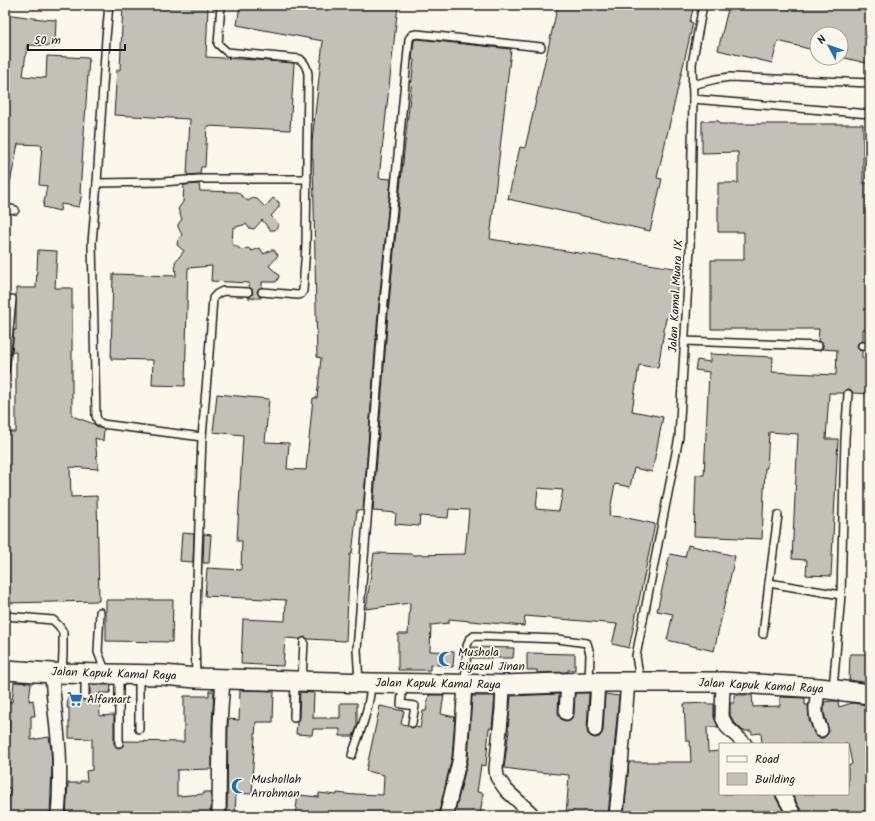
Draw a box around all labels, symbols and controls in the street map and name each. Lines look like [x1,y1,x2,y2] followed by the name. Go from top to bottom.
[28,26,125,52] scale bar
[809,26,849,66] north arrow
[34,31,61,50] text: 50 m
[813,32,831,49] text: N
[664,238,688,353] street label: Jalan Kamal Muara IX
[458,643,525,676] place label: Mushola Riyazul Jinan
[437,650,455,668] mosque icon: Mushola Riyazul Jinan
[51,662,177,686] street label: Jalan Kapuk Kamal Raya
[375,673,501,695] street label: Jalan Kapuk Kamal Raya
[698,673,824,699] street label: Jalan Kapuk Kamal Raya
[66,690,84,708] supermarket icon: Alfamart
[87,690,132,709] place label: Alfamart
[719,743,849,795] legend
[755,750,780,769] text: Road
[251,770,301,803] place label: Mushollah Arrohman
[755,770,795,789] text: Building
[230,777,248,795] mosque icon: Mushollah Arrohman

